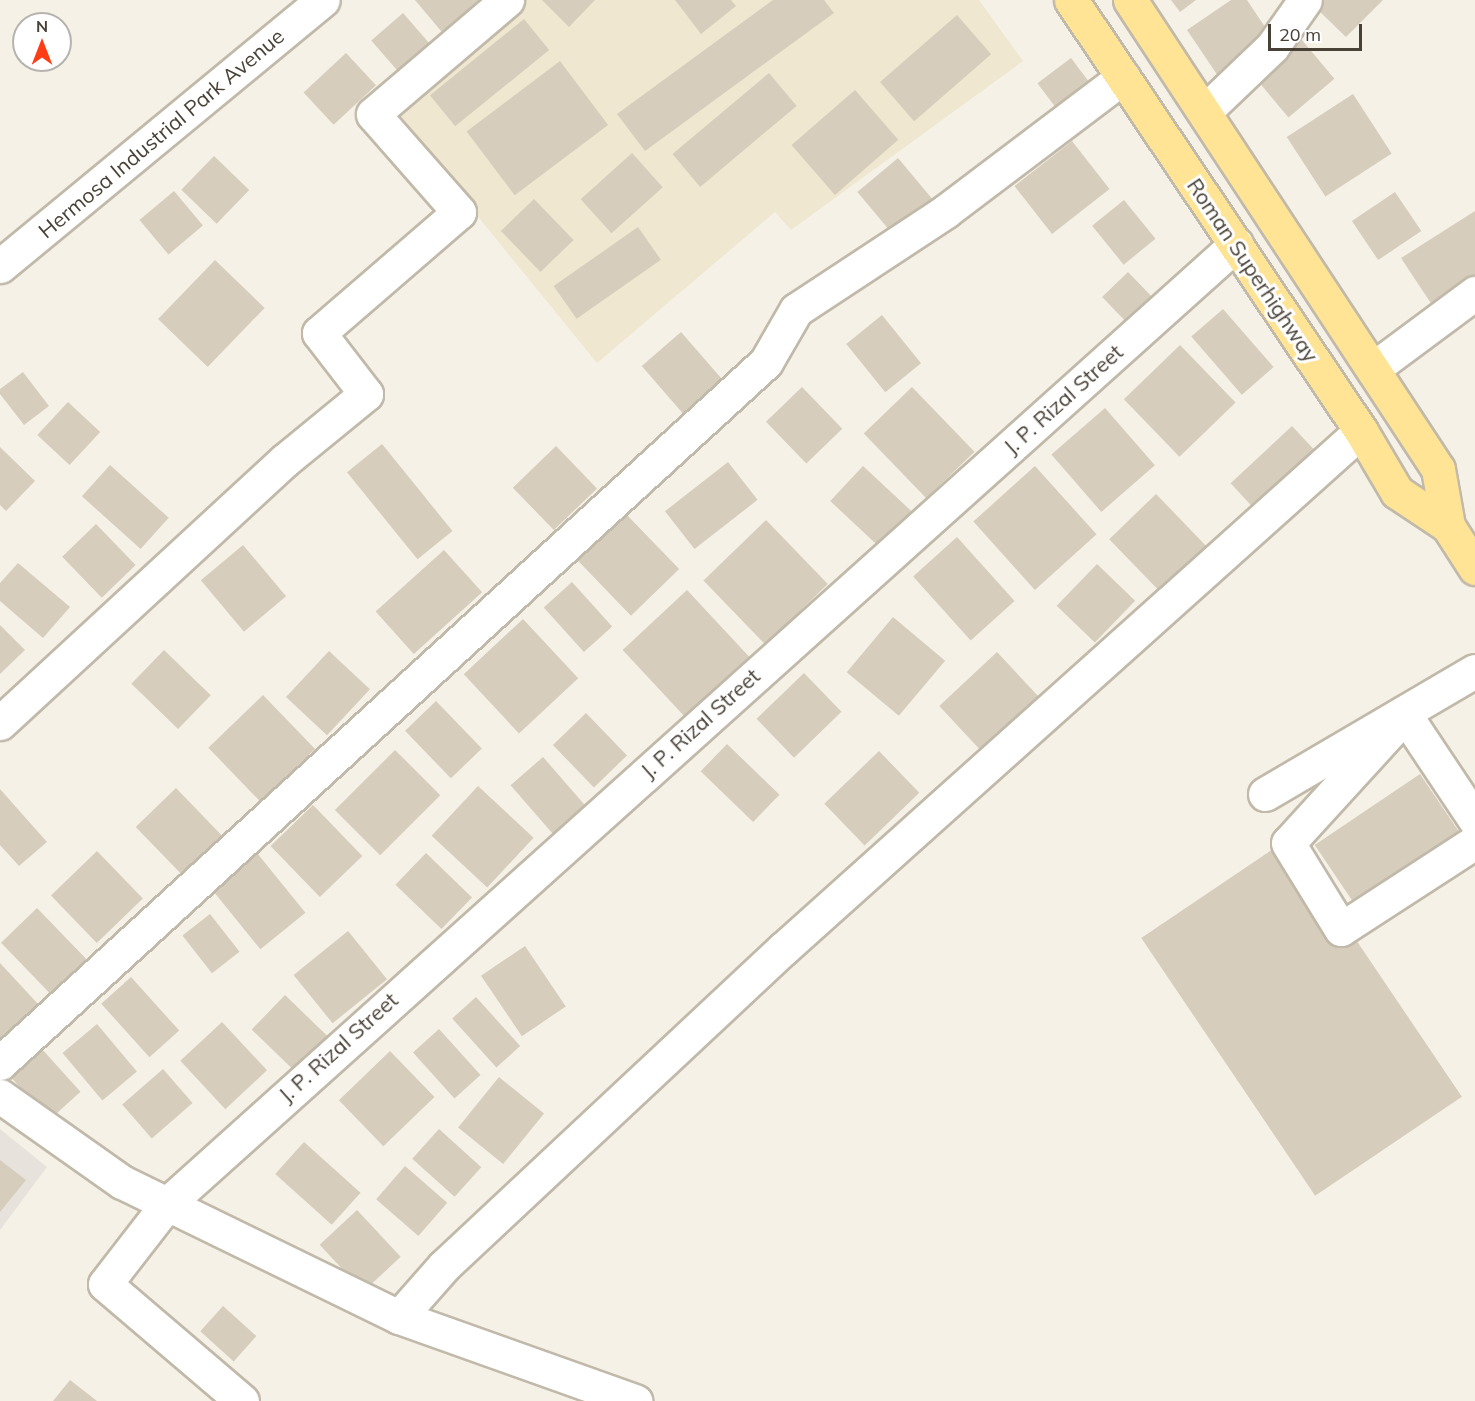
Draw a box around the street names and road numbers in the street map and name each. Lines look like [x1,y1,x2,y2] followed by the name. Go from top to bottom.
[33,23,289,243] street label: Hermosa Industrial Park Avenue
[1182,173,1324,367] street label: Roman Superhighway
[998,339,1128,459] street label: J. P. Rizal Street
[635,663,765,783] street label: J. P. Rizal Street
[273,987,403,1107] street label: J. P. Rizal Street

